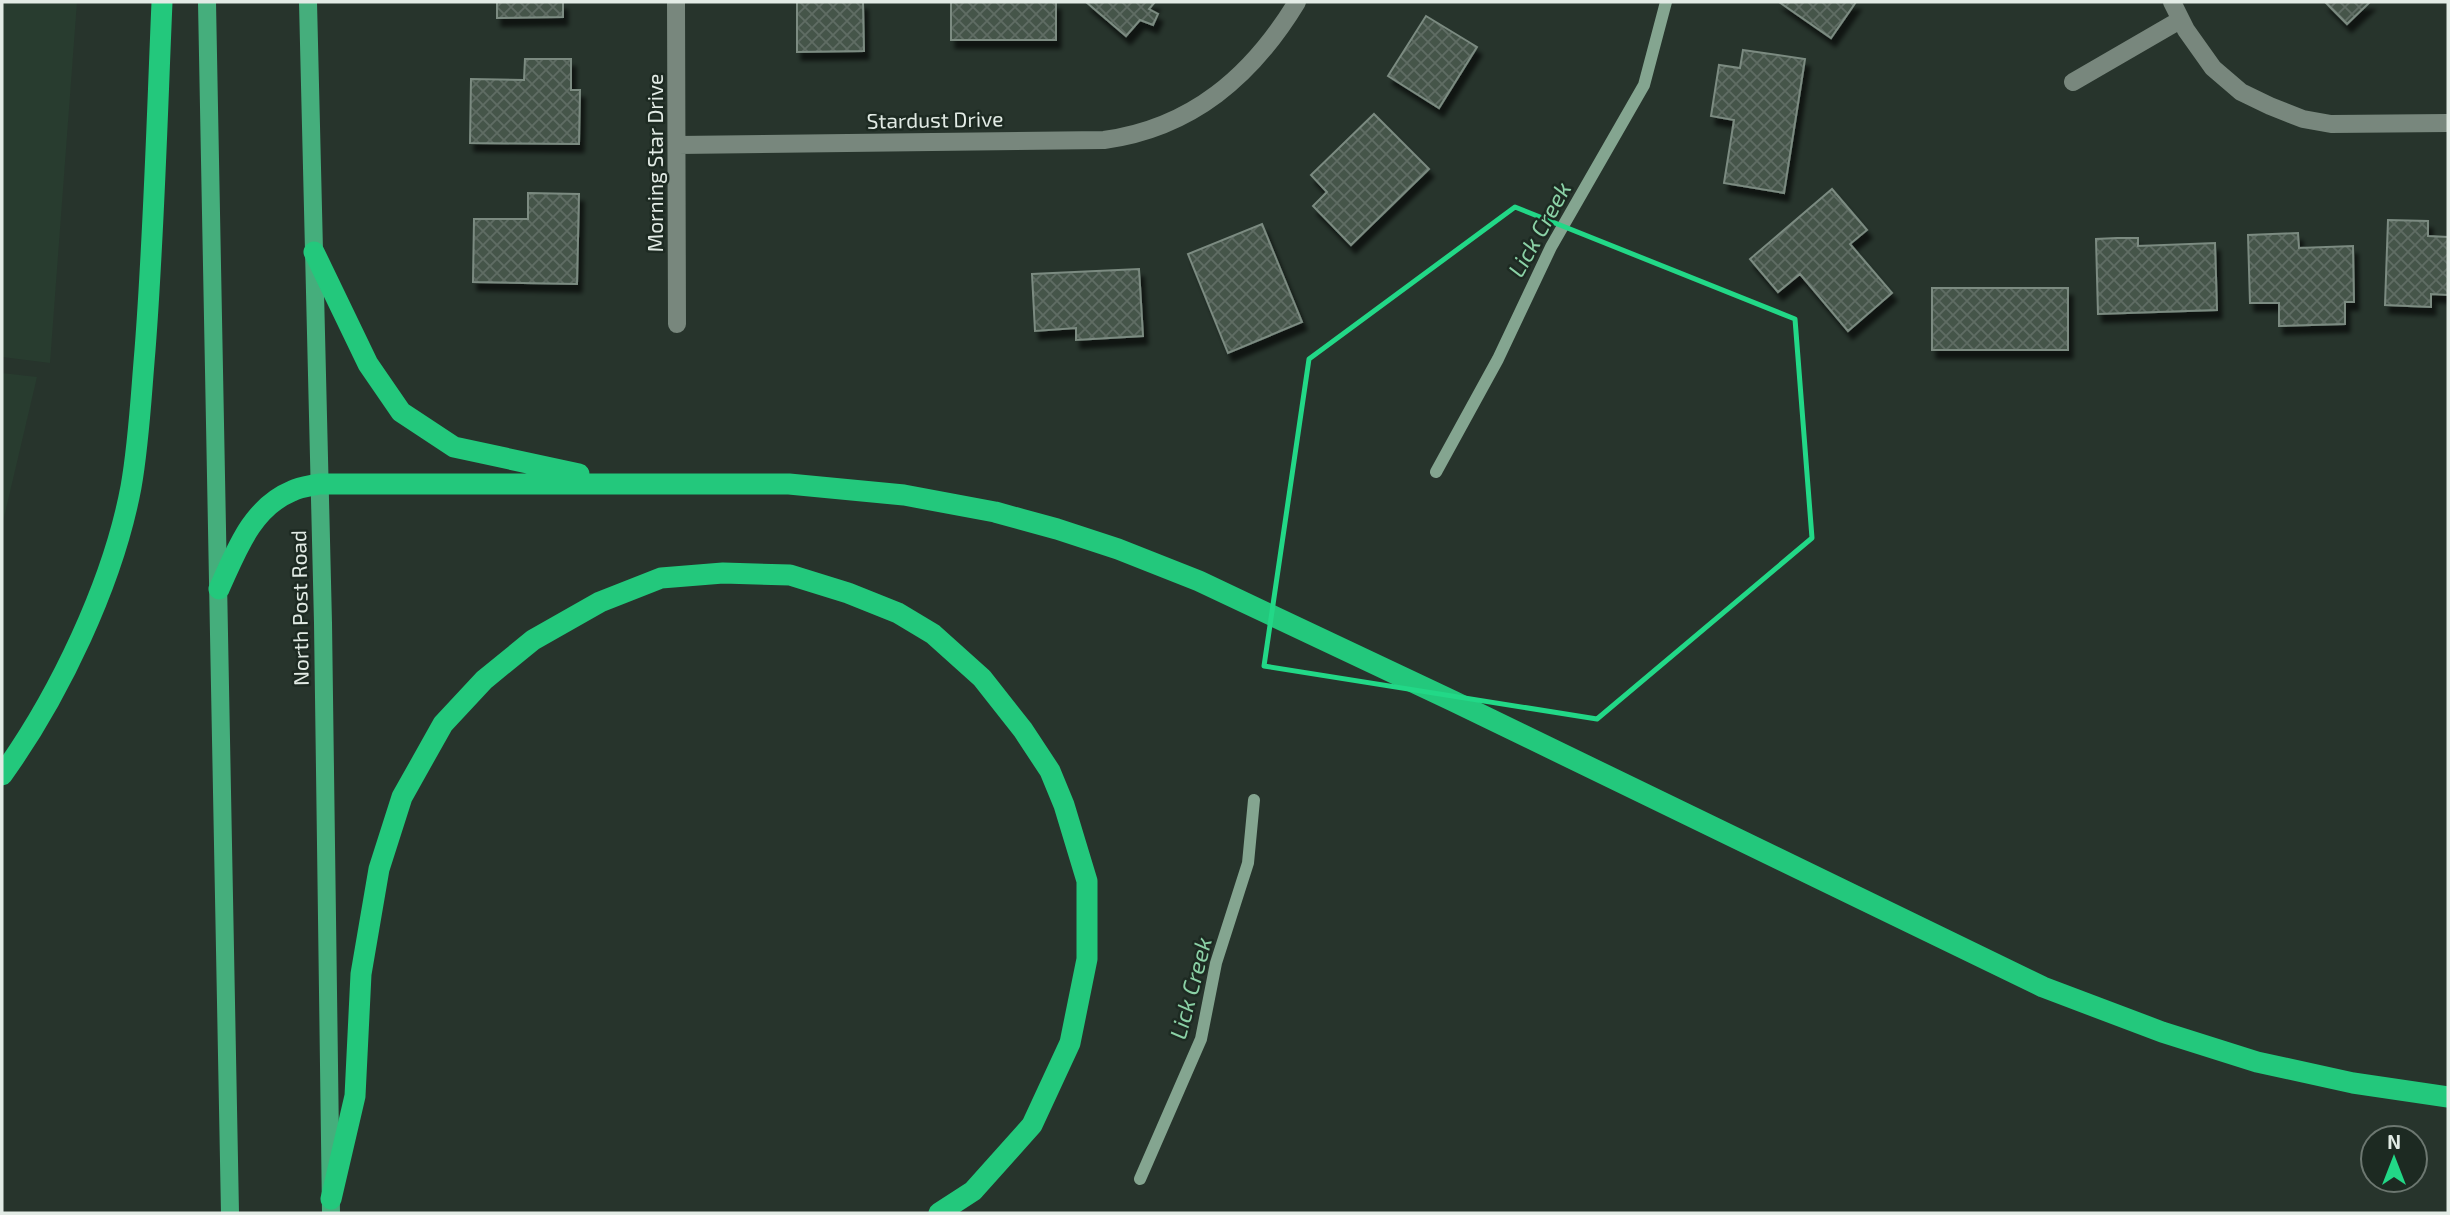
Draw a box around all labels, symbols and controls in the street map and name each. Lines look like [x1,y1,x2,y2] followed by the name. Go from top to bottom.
[642,74,667,252] street label: Morning Star Drive
[866,105,1004,133] street label: Stardust Drive
[1501,177,1577,281] water label: Lick Creek
[285,530,313,686] street label: North Post Road
[1163,934,1217,1042] water label: Lick Creek
[2359,1124,2429,1194] north arrow
[2387,1130,2401,1153] text: N

